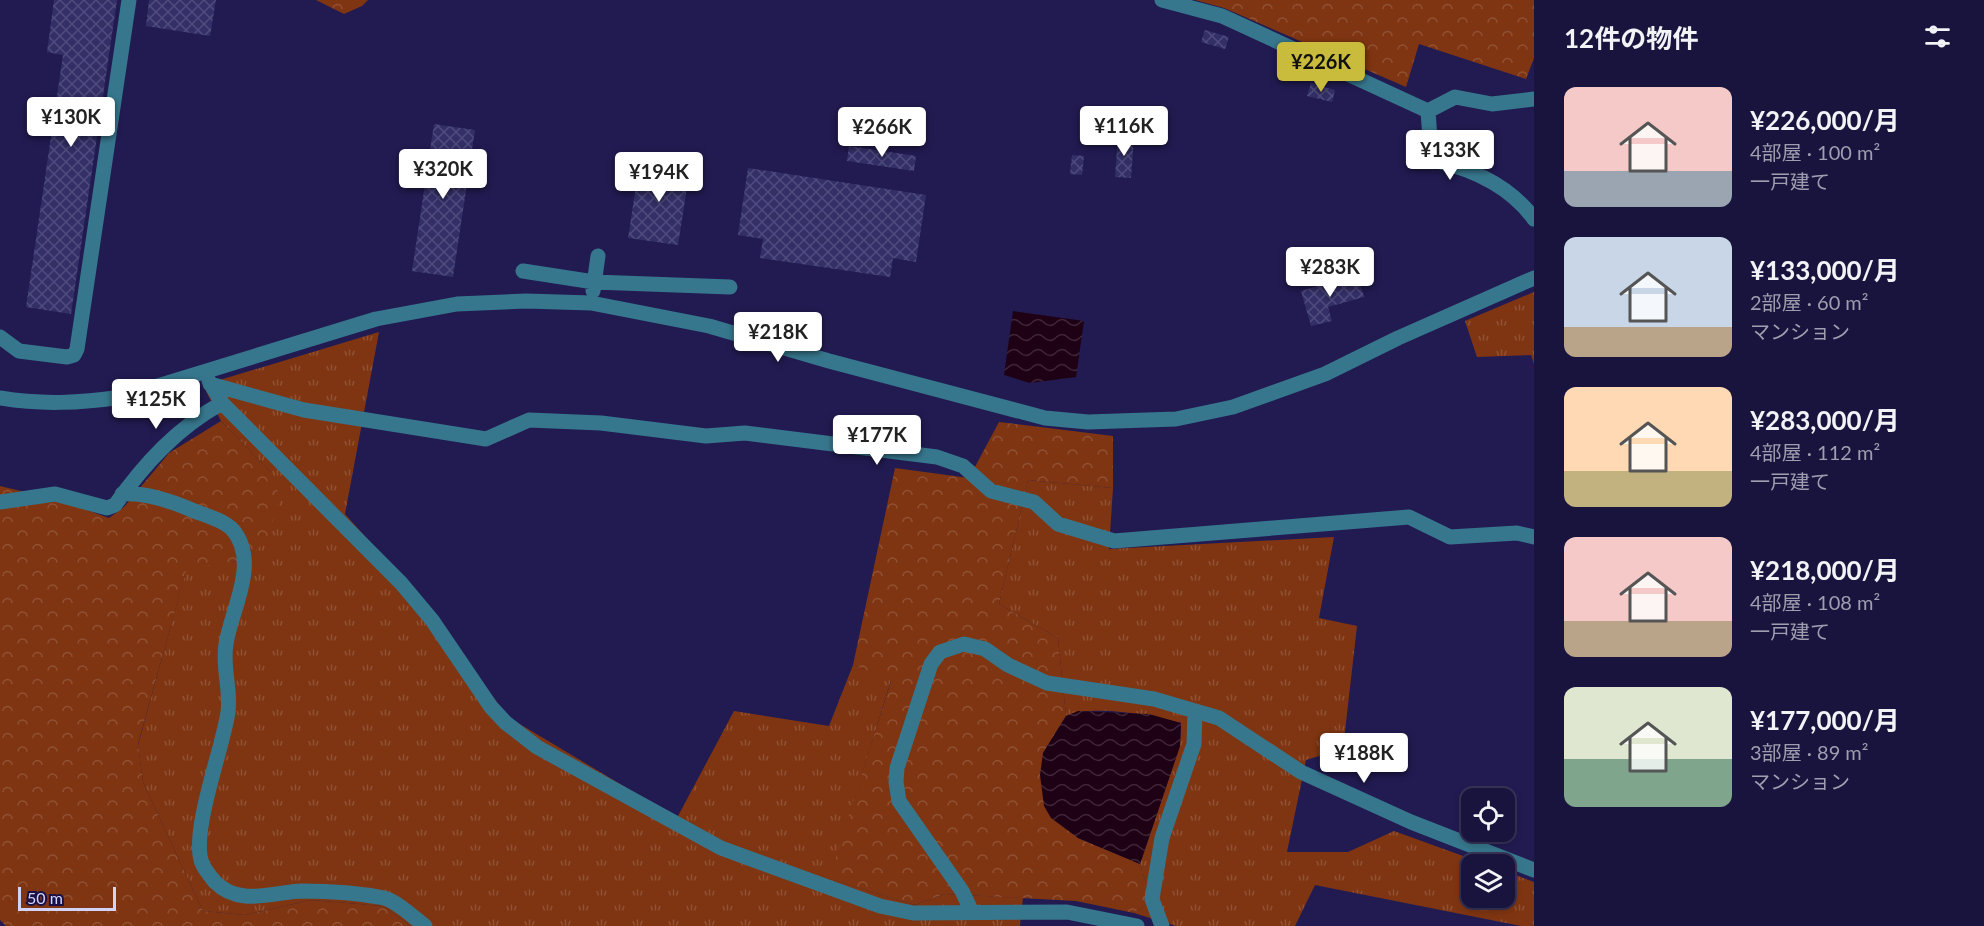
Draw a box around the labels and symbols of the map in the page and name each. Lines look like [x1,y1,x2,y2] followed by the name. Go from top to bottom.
[1279,42,1363,93] pin: ¥226K
[29,97,113,148] pin: ¥130K
[1082,106,1166,157] pin: ¥116K
[840,107,924,158] pin: ¥266K
[1408,130,1492,181] pin: ¥133K
[401,149,485,200] pin: ¥320K
[617,152,701,203] pin: ¥194K
[1288,247,1372,298] pin: ¥283K
[736,312,820,363] pin: ¥218K
[114,379,198,430] pin: ¥125K
[835,415,919,466] pin: ¥177K
[1322,733,1406,784] pin: ¥188K
[18,884,116,912] scale bar

